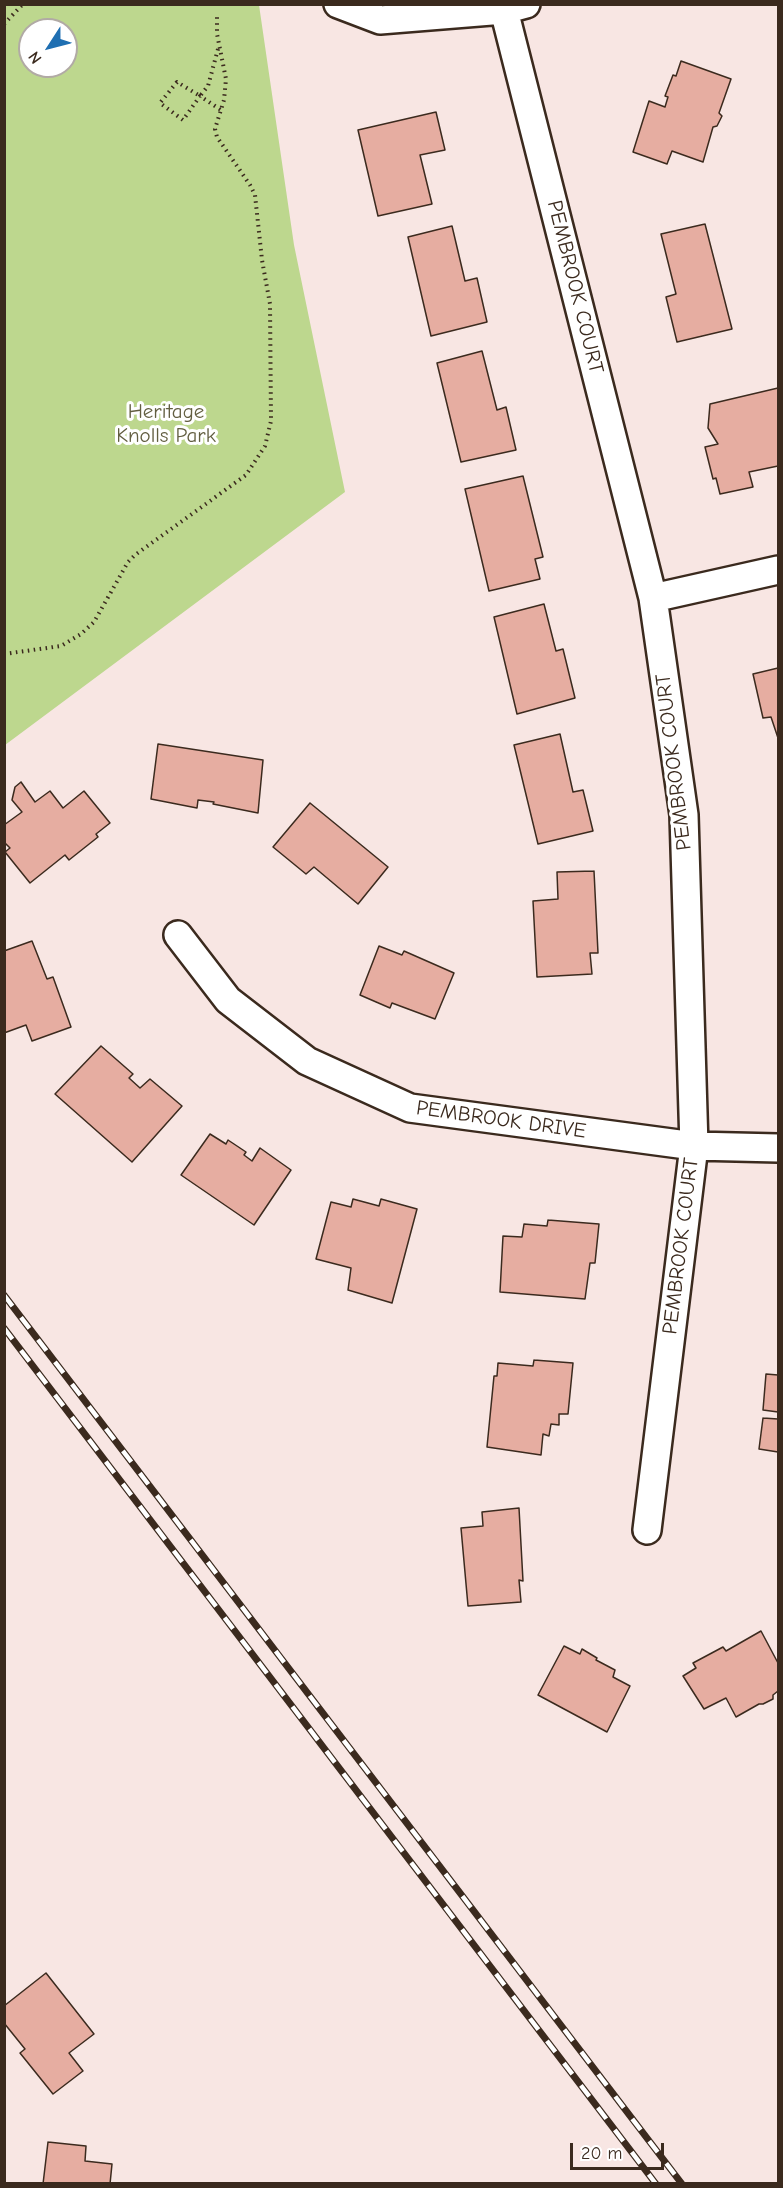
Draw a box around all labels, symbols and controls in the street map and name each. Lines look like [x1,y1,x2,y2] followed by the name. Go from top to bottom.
[18,18,78,78] north arrow
[25,48,45,67] text: N
[541,198,609,376] street label: PEMBROOK COURT
[116,399,216,449] park label: Heritage Knolls Park
[651,672,697,852] street label: PEMBROOK COURT
[414,1096,588,1144] street label: PEMBROOK DRIVE
[658,1156,704,1336] street label: PEMBROOK COURT
[573,2131,668,2169] scale bar
[581,2143,622,2164] text: 20 m

